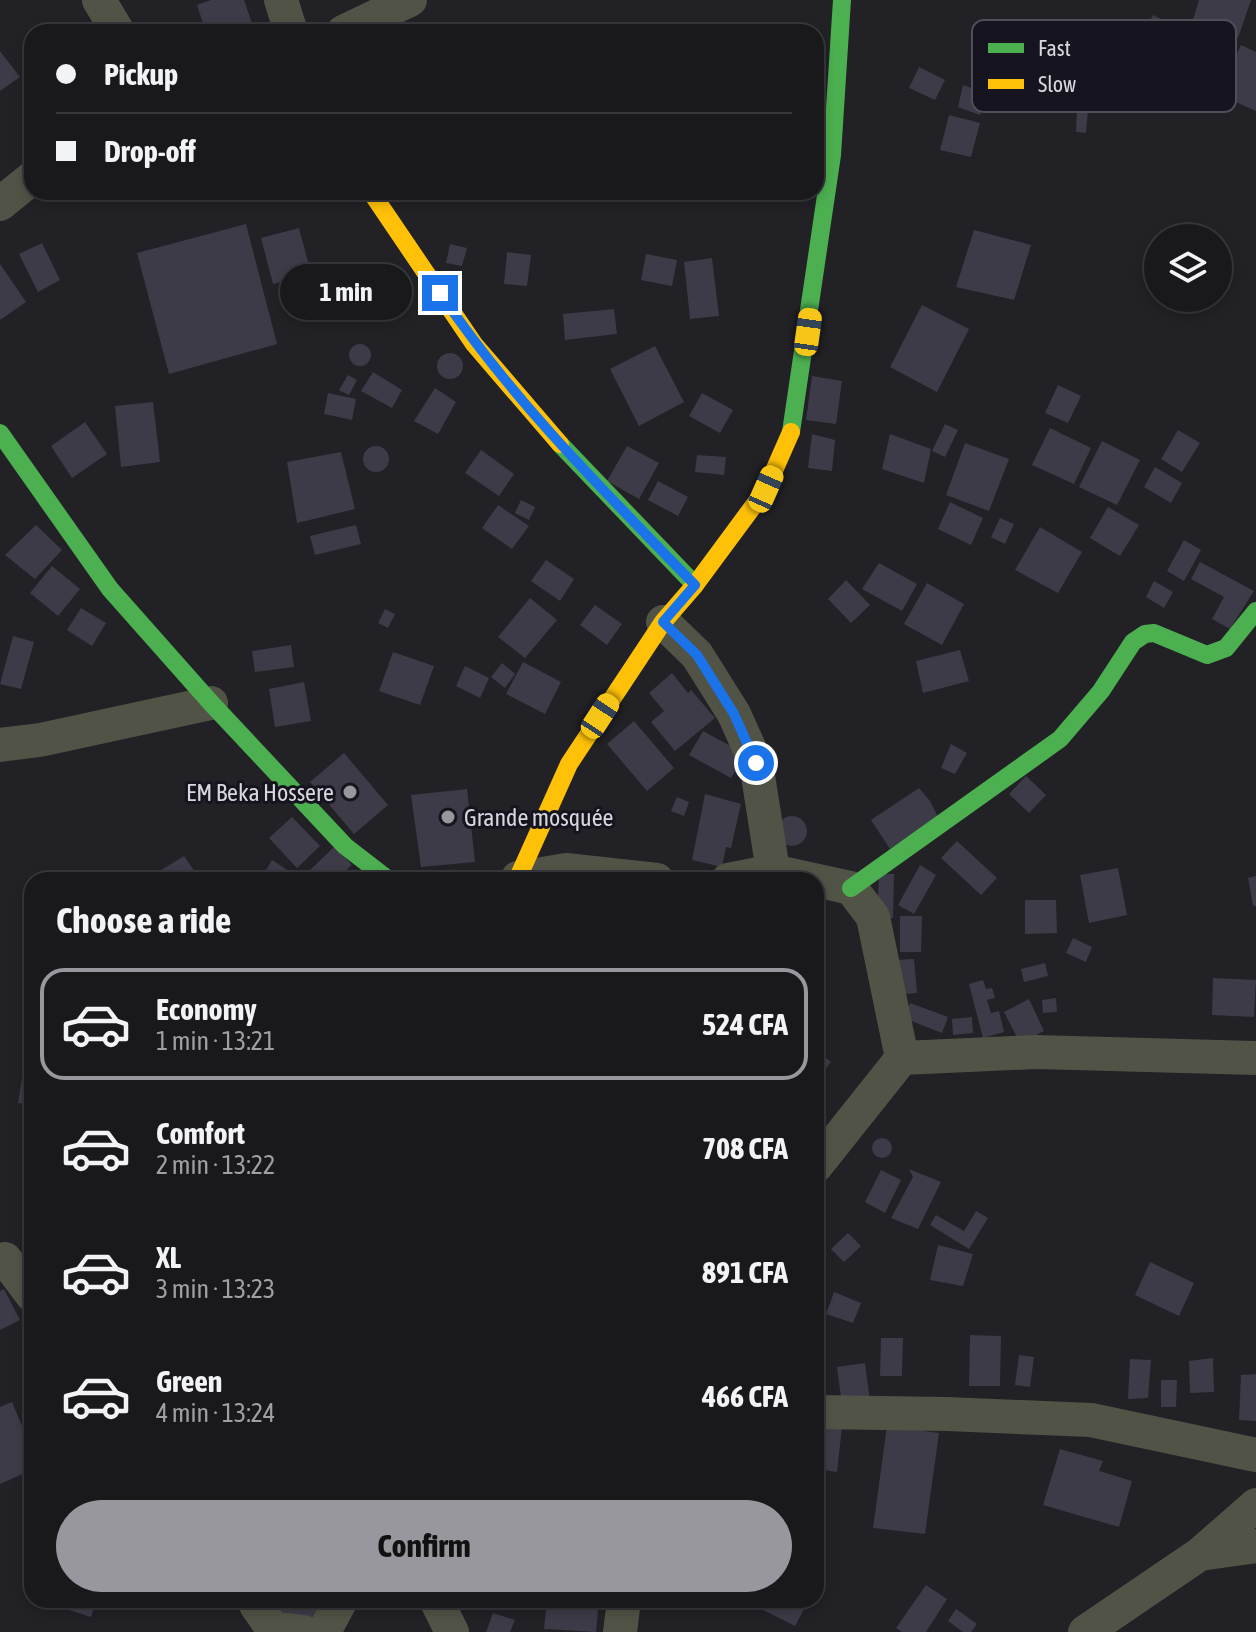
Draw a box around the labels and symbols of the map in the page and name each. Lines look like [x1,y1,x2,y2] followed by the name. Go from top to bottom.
[972,20,1236,112] legend
[1038,35,1071,61] text: Fast
[1038,71,1076,97] text: Slow
[280,265,412,321] callout: 1 min
[422,275,458,311] route end
[793,307,823,357] car
[745,462,787,516] car
[577,689,623,743] car
[738,745,774,781] route start
[186,779,334,806] place label: EM Beka Hossere
[341,783,359,801] marker: EM Beka Hossere
[464,804,613,831] place label: Grande mosquée
[439,808,457,826] marker: Grande mosquée

